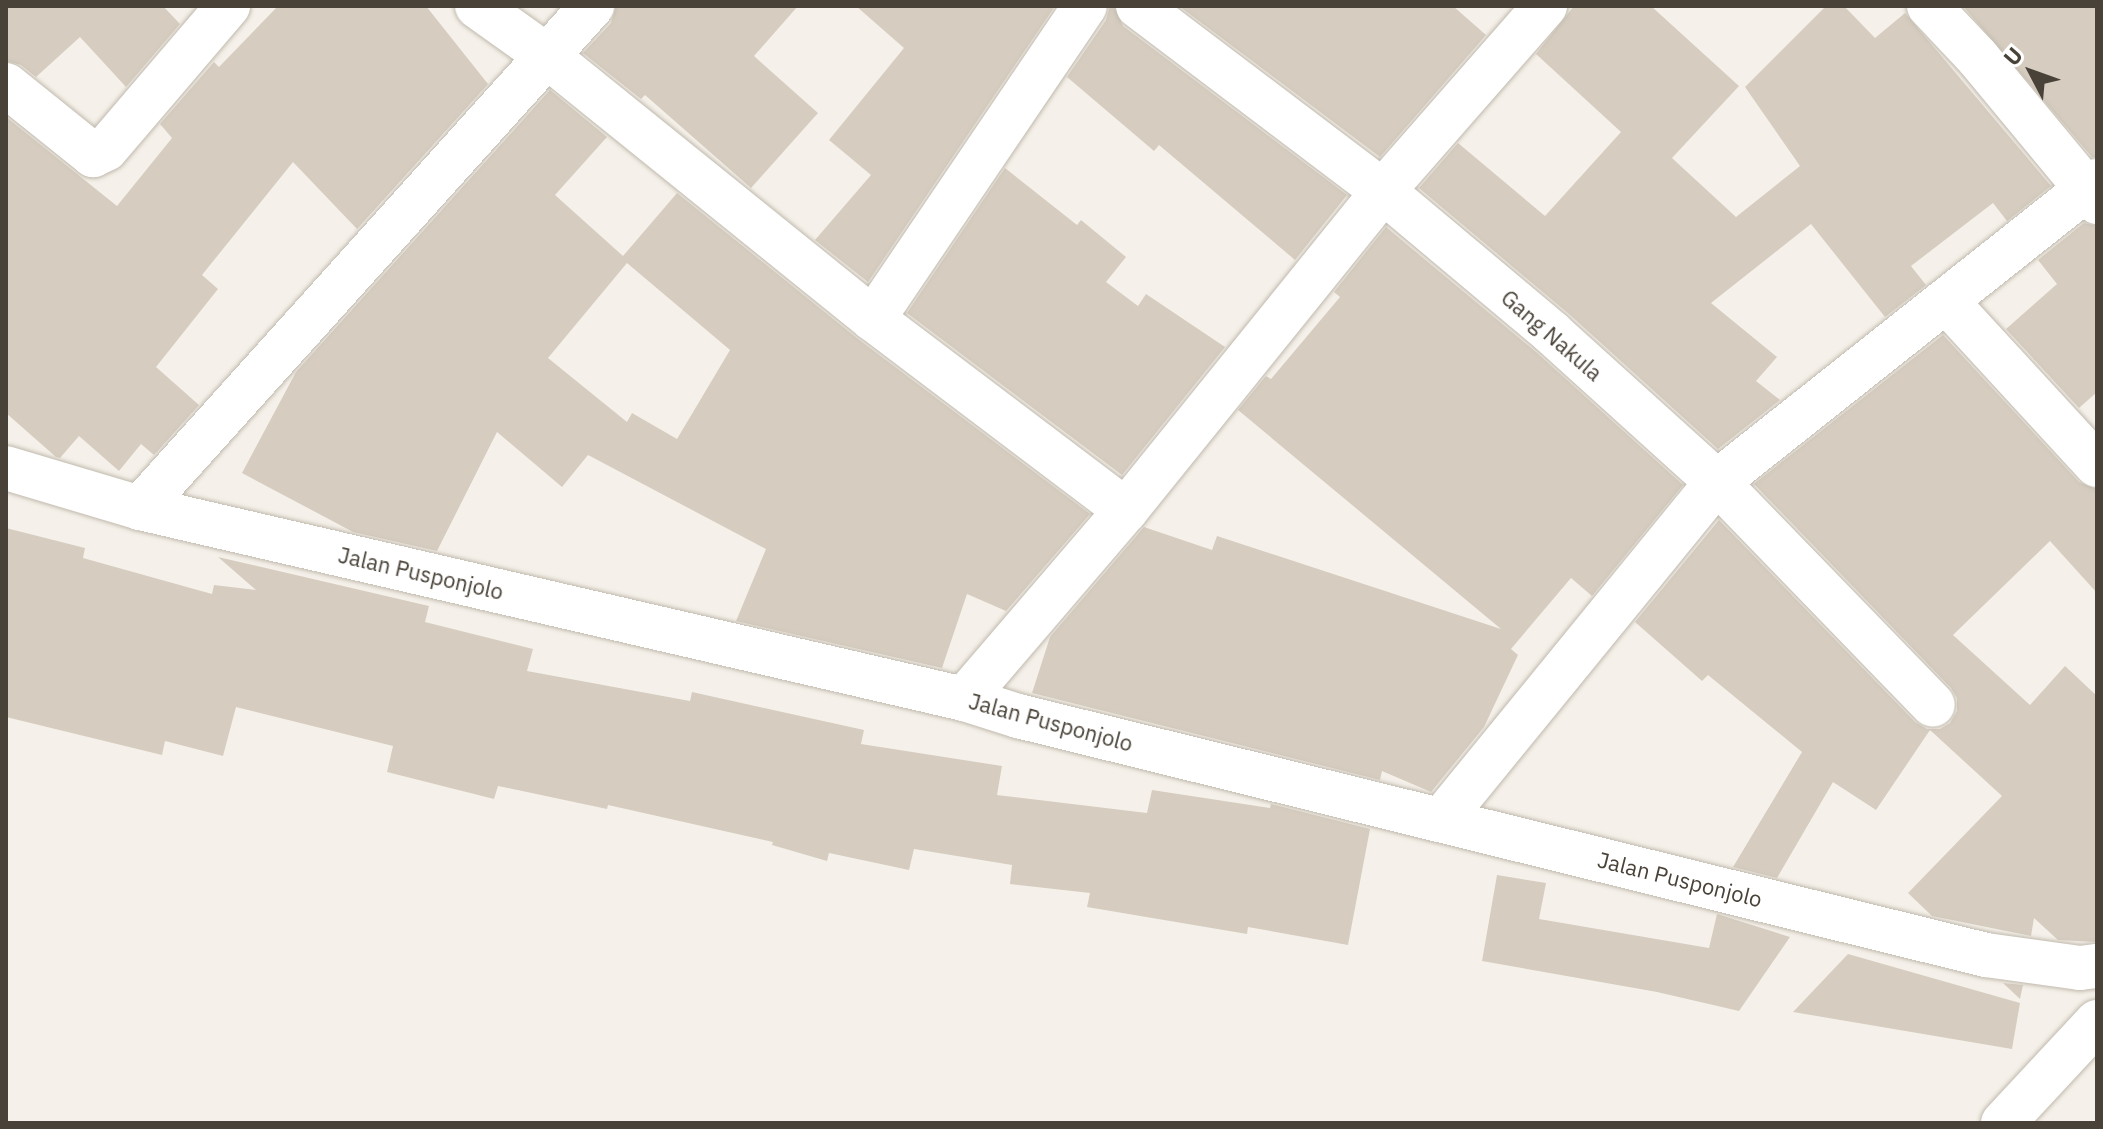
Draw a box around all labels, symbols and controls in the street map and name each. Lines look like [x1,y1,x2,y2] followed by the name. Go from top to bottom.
[1991,32,2071,112] north arrow
[1997,41,2028,71] text: U
[1496,284,1608,386] street label: Gang Nakula
[336,541,506,605] street label: Jalan Pusponjolo
[966,687,1136,757] street label: Jalan Pusponjolo
[1595,846,1765,912] street label: Jalan Pusponjolo

